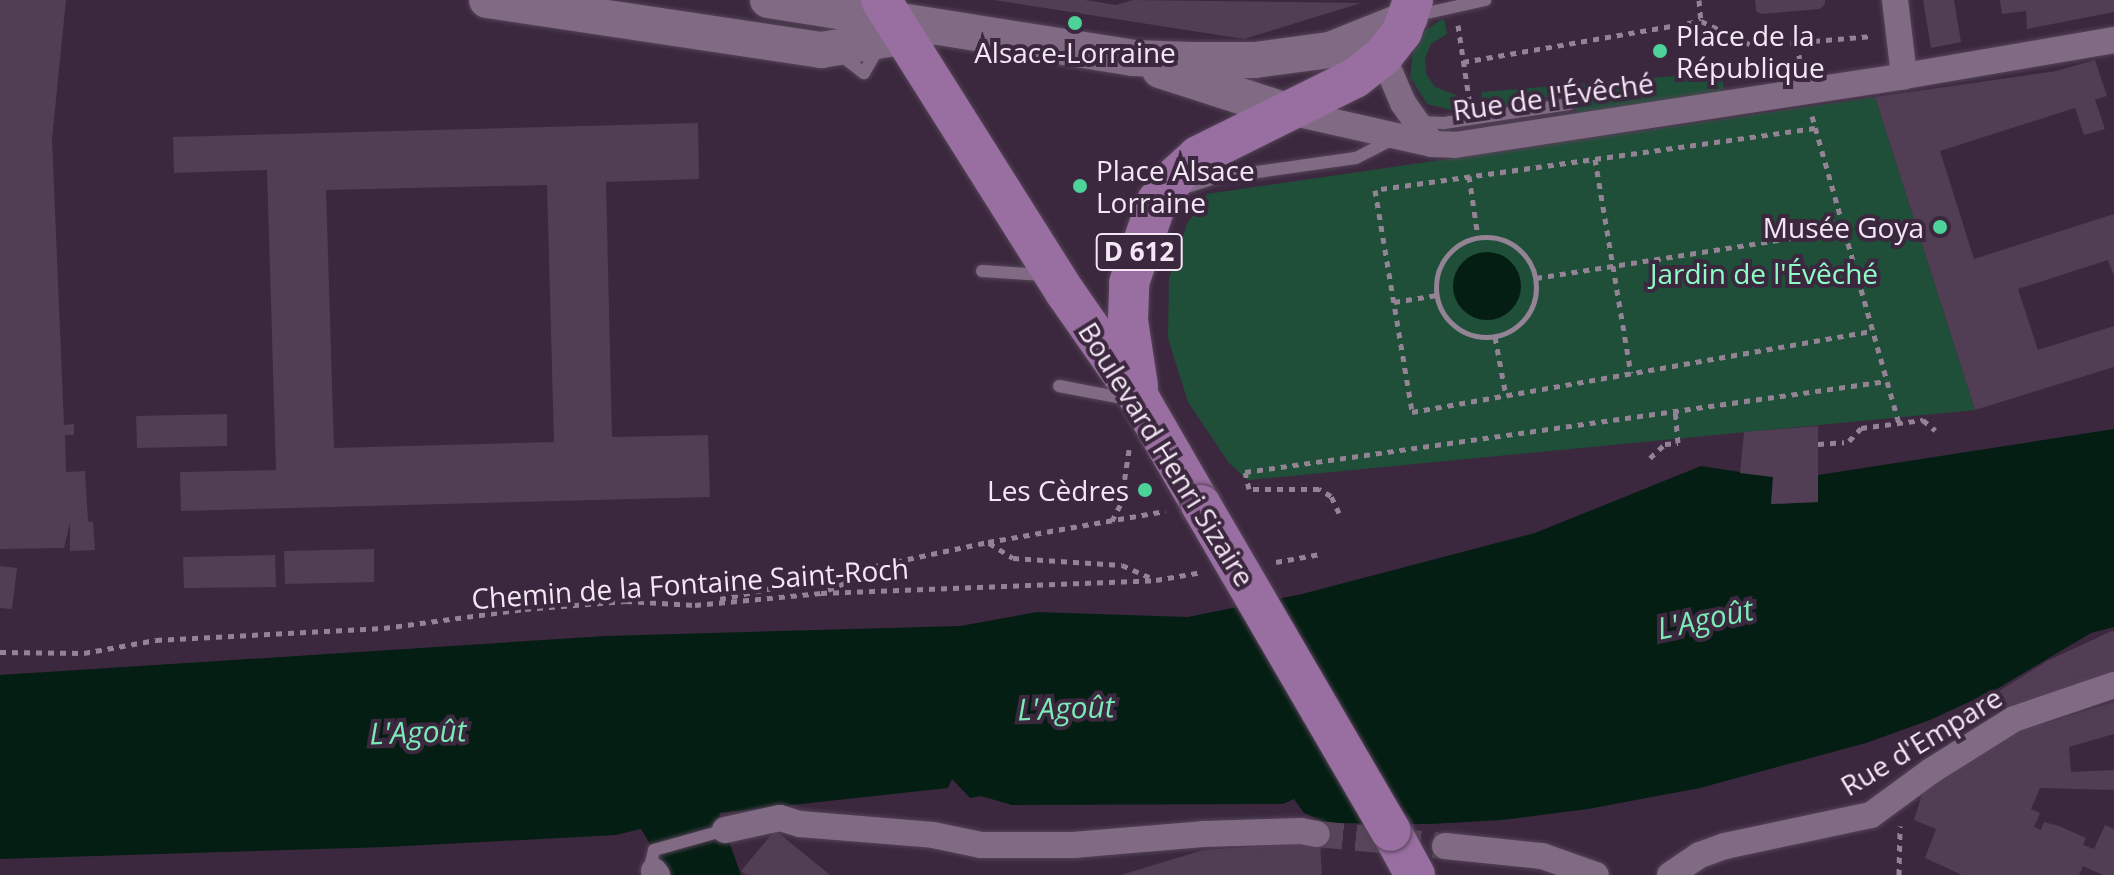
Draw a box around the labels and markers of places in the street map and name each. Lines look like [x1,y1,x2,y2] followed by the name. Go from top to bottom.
[1066,14,1084,32] marker: Alsace-Lorraine
[1676,18,1825,84] place label: Place de la République
[974,35,1176,69] place label: Alsace-Lorraine
[1651,42,1669,60] marker: Place de la République
[1096,153,1255,219] place label: Place Alsace Lorraine
[1071,177,1089,195] marker: Place Alsace Lorraine
[1763,210,1924,244] place label: Musée Goya
[1931,218,1949,236] marker: Musée Goya
[987,473,1129,507] place label: Les Cèdres
[1136,481,1154,499] marker: Les Cèdres

